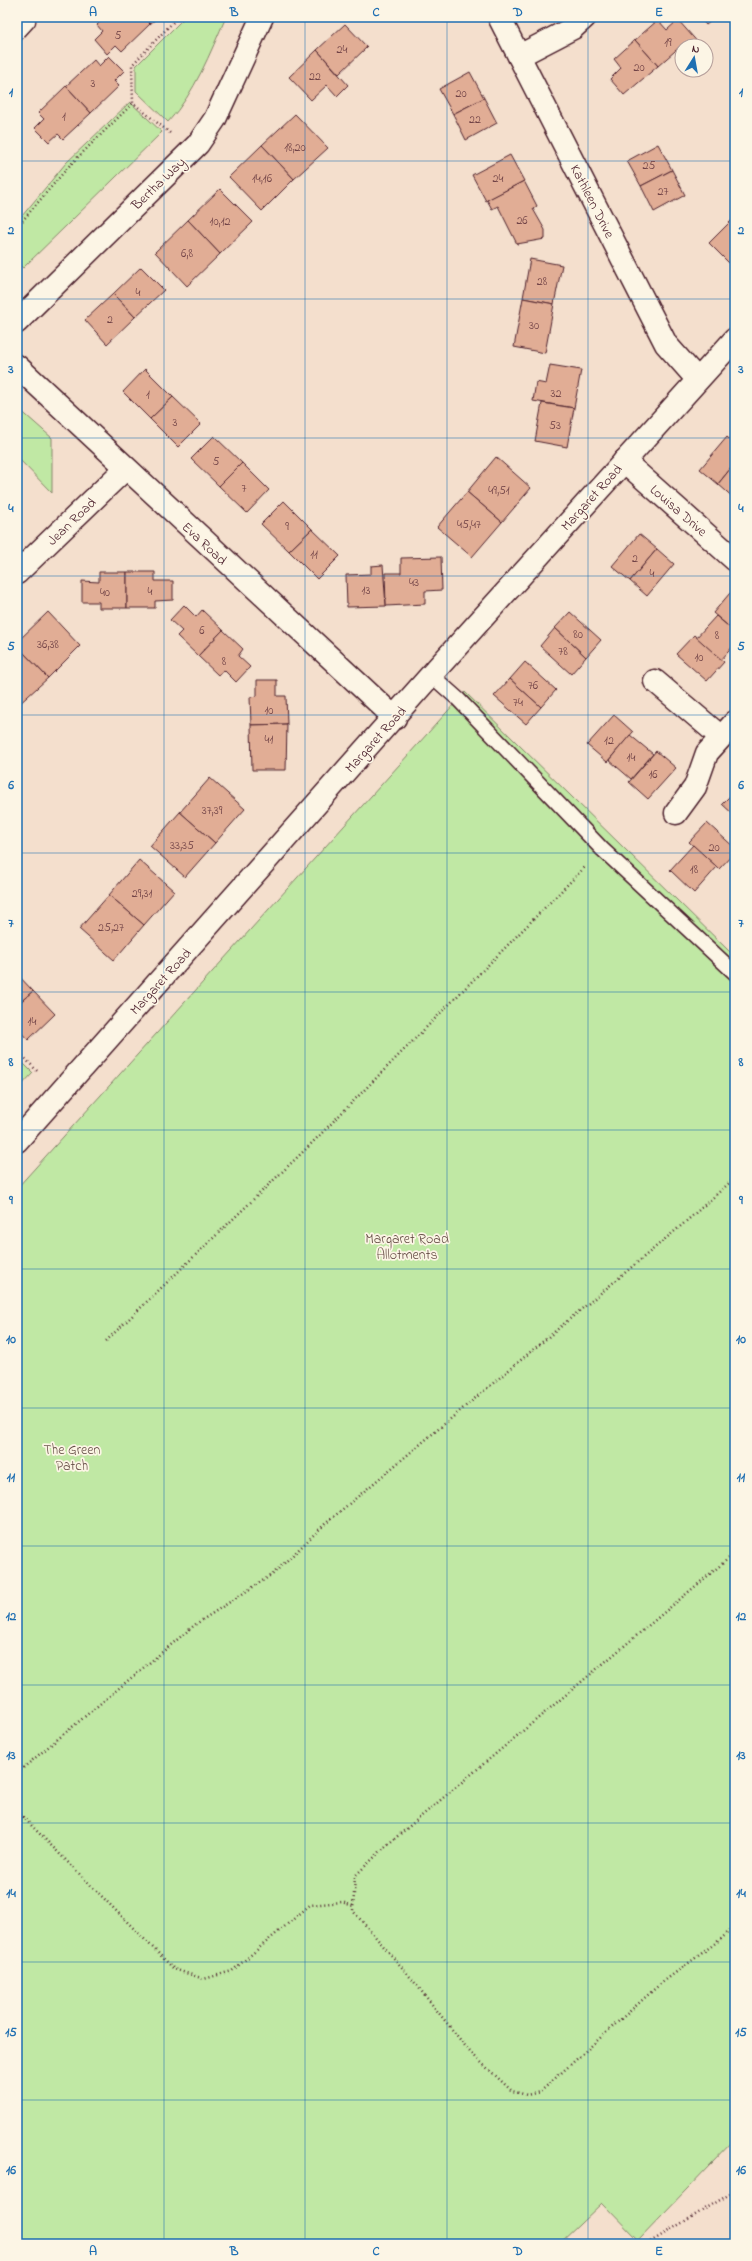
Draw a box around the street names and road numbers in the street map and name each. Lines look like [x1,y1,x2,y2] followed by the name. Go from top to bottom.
[126,153,192,217] street label: Bertha Way
[564,161,620,243] street label: Kathleen Drive
[556,460,629,537] street label: Margaret Road
[645,480,712,543] street label: Louisa Drive
[43,493,102,551] street label: Jean Road
[177,518,231,571] street label: Eva Road
[340,702,413,779] street label: Margaret Road
[125,944,198,1021] street label: Margaret Road

